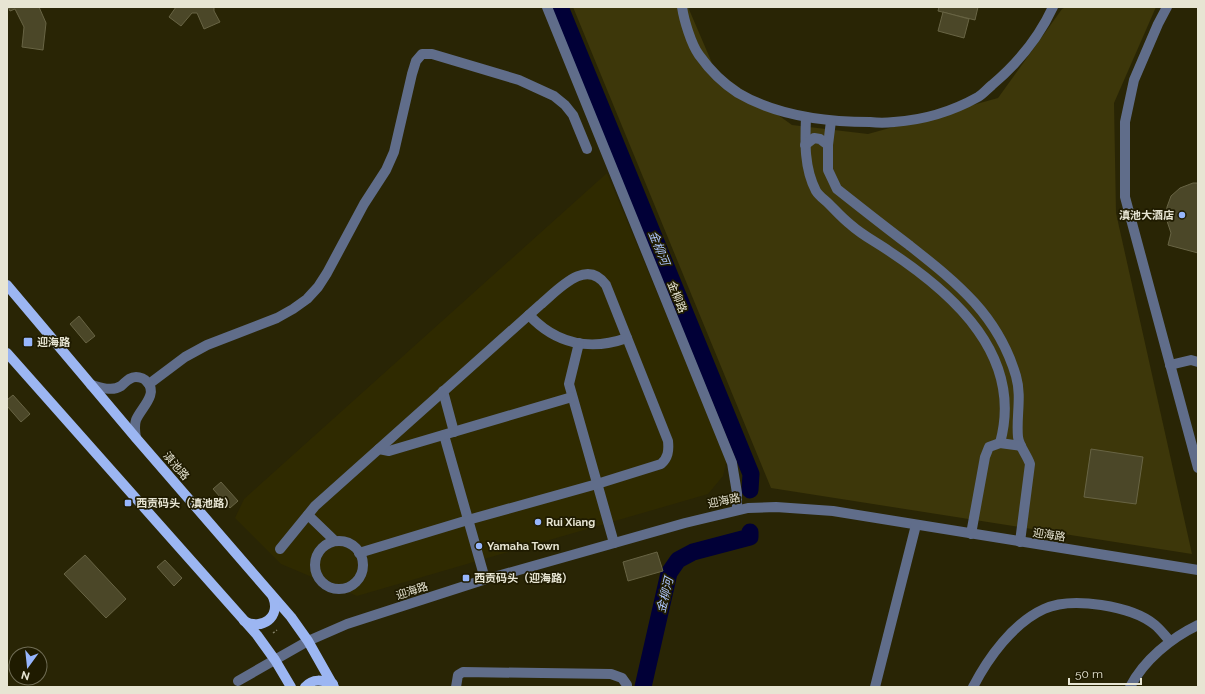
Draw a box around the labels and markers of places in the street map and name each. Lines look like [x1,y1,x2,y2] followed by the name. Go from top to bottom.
[1119,209,1174,222] place label: 滇池大酒店
[1177,210,1187,220] marker: 滇池大酒店
[22,336,34,348] marker: 迎海路
[37,336,71,349] place label: 迎海路
[136,497,235,510] place label: 西贡码头（滇池路）
[123,498,133,508] marker: 西贡码头（滇池路）
[546,516,595,529] place label: Rui Xiang
[533,517,543,527] marker: Rui Xiang
[487,540,560,553] place label: Yamaha Town
[474,541,484,551] marker: Yamaha Town
[474,572,573,585] place label: 西贡码头（迎海路）
[461,573,471,583] marker: 西贡码头（迎海路）

